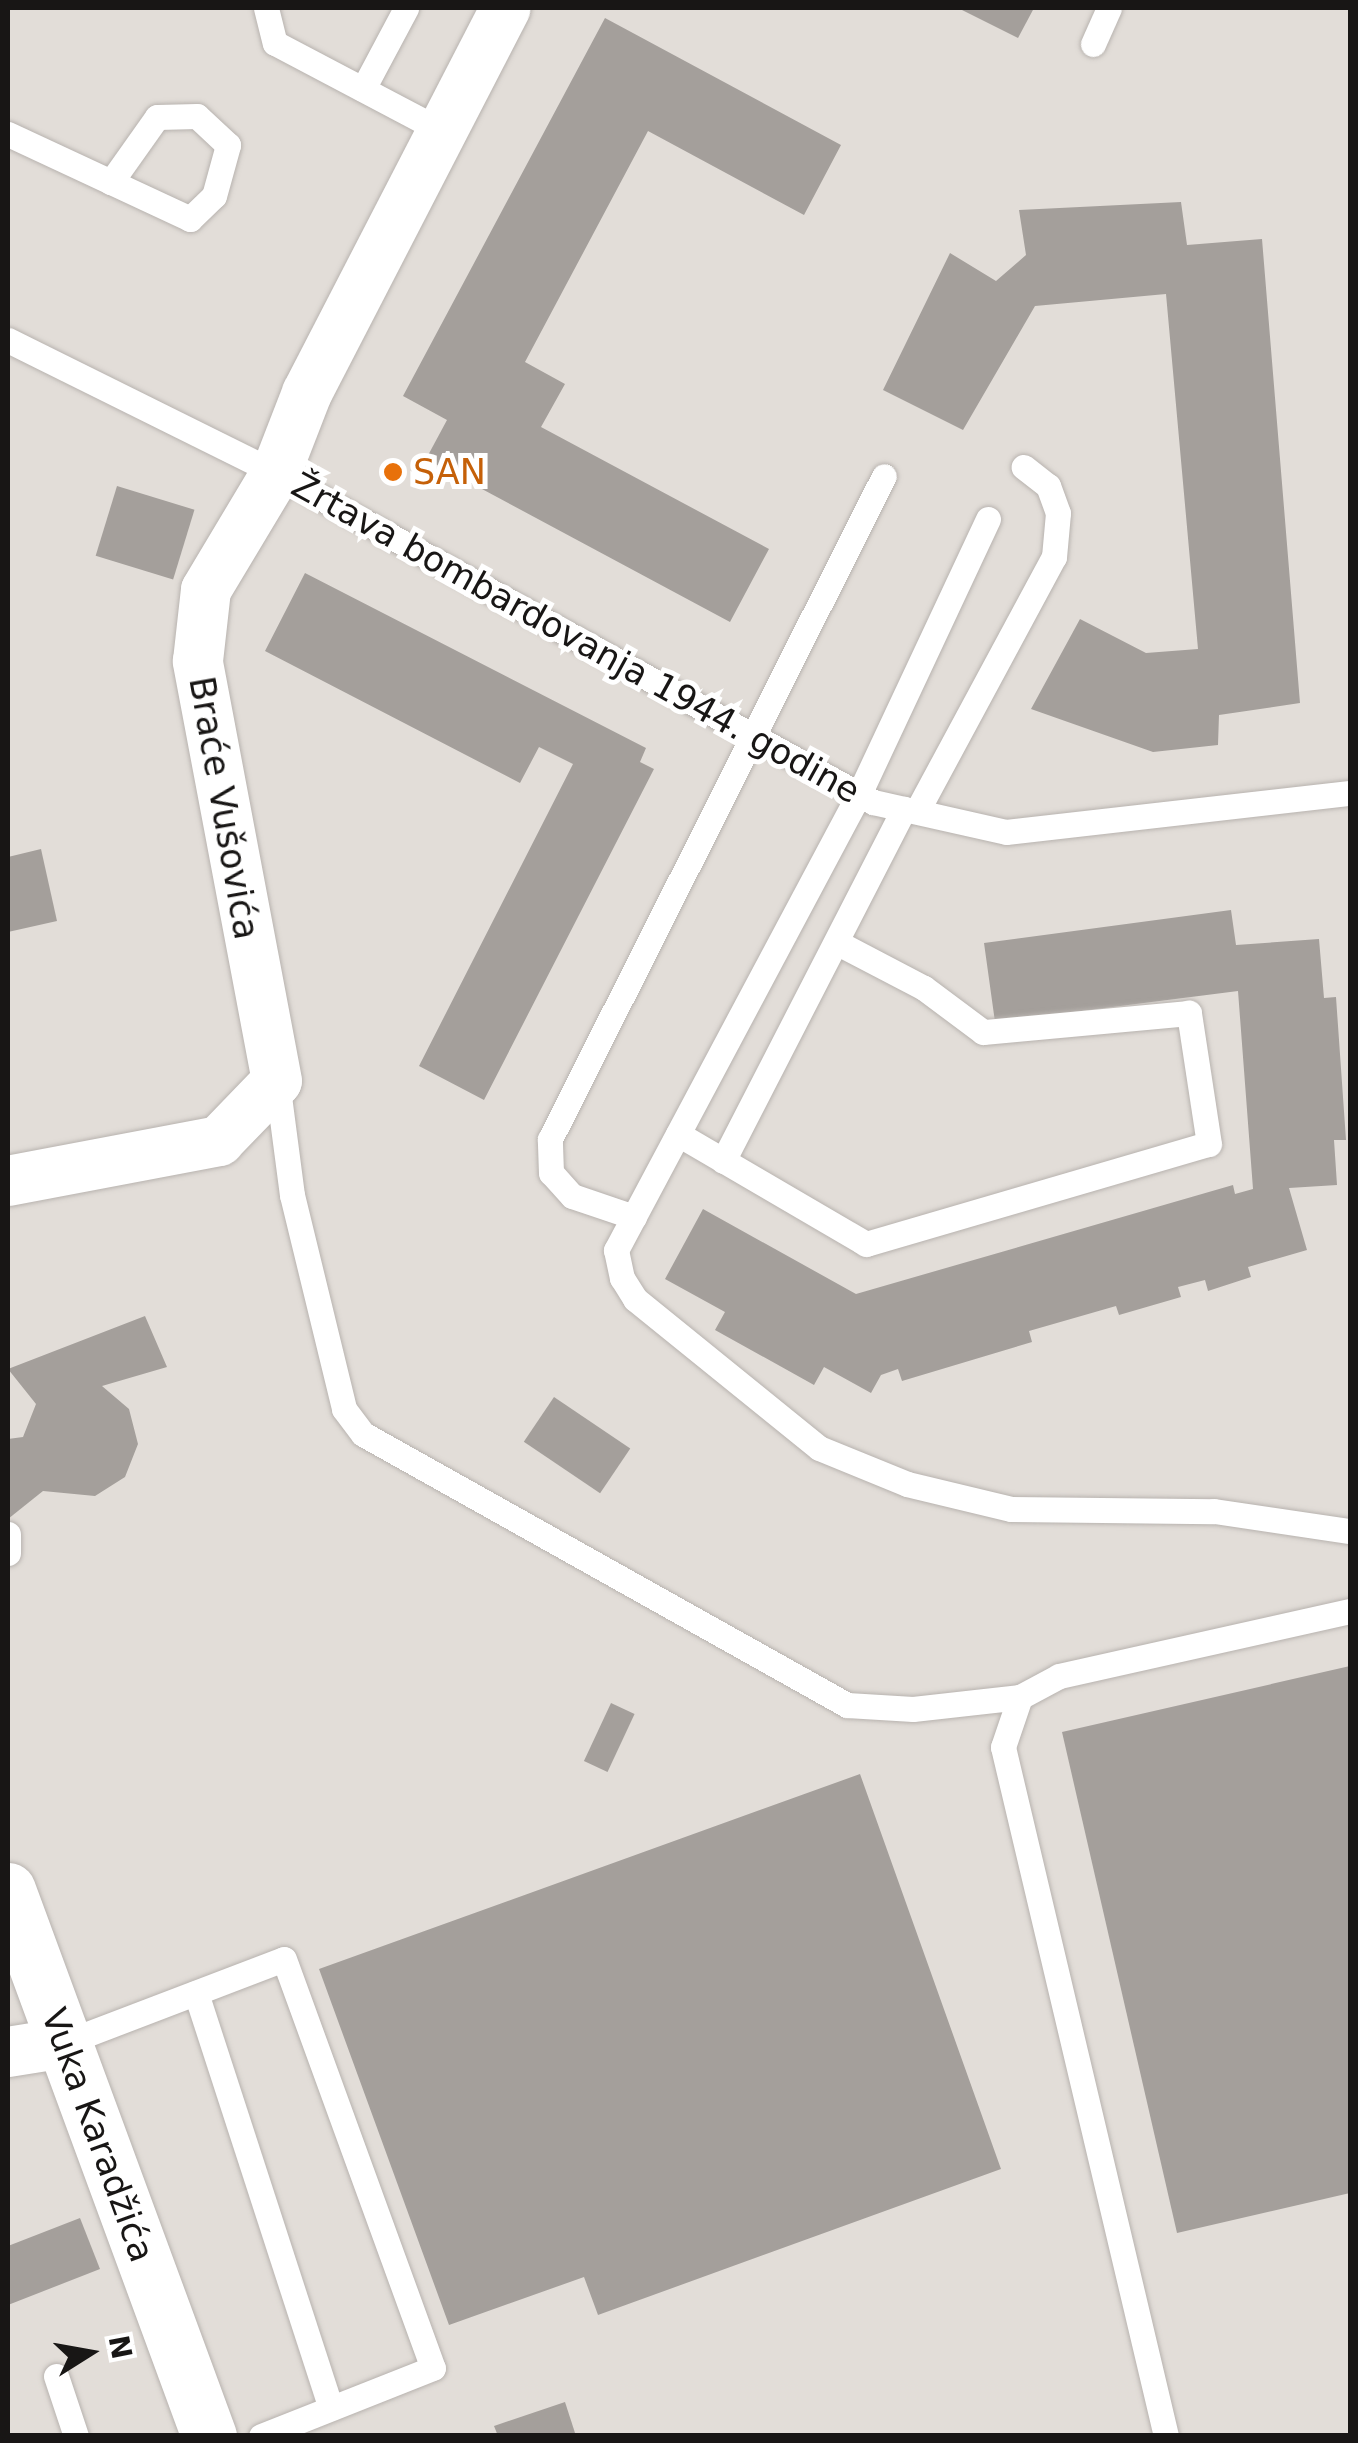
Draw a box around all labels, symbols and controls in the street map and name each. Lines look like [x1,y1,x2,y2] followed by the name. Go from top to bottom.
[413,451,486,493] place label: SAN
[382,461,404,483] marker: SAN
[285,464,867,812] street label: Žrtava bombardovanja 1944. godine
[180,673,268,943] street label: Braće Vušovića
[33,2003,163,2267] street label: Vuka Karadžića
[40,2303,140,2403] north arrow
[102,2333,138,2362] text: N

